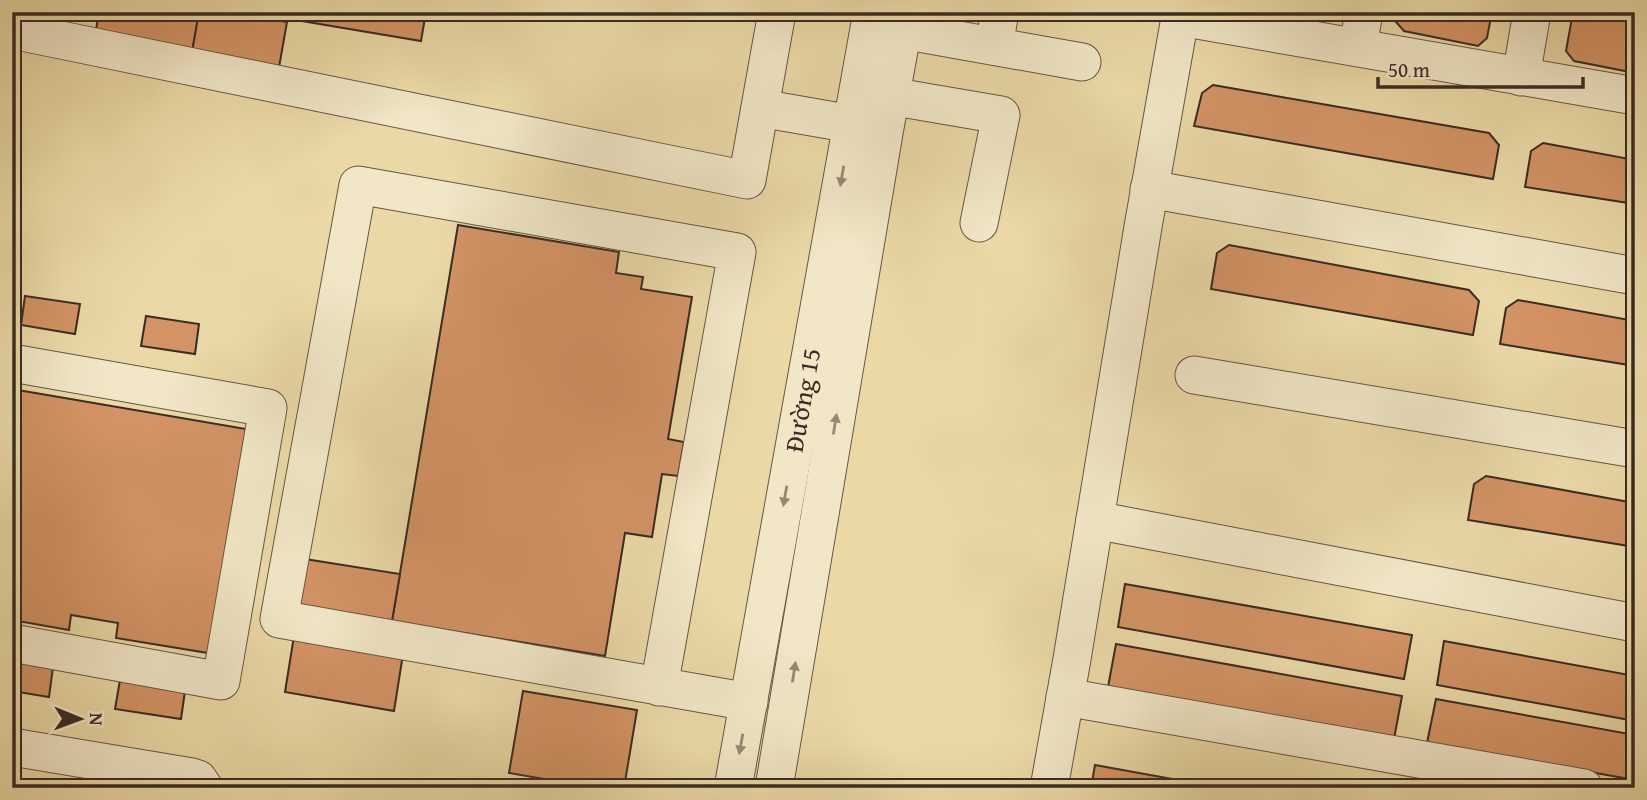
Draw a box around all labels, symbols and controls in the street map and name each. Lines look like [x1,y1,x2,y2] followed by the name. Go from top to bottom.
[1378,46,1582,90] scale bar
[1388,54,1430,85] text: 50 m
[837,165,848,187] one-way arrow
[774,345,830,455] street label: Đường 15
[830,413,841,435] one-way arrow
[779,485,790,507] one-way arrow
[789,661,800,683] one-way arrow
[46,684,116,754] north arrow
[83,713,111,726] text: N
[735,733,746,755] one-way arrow

